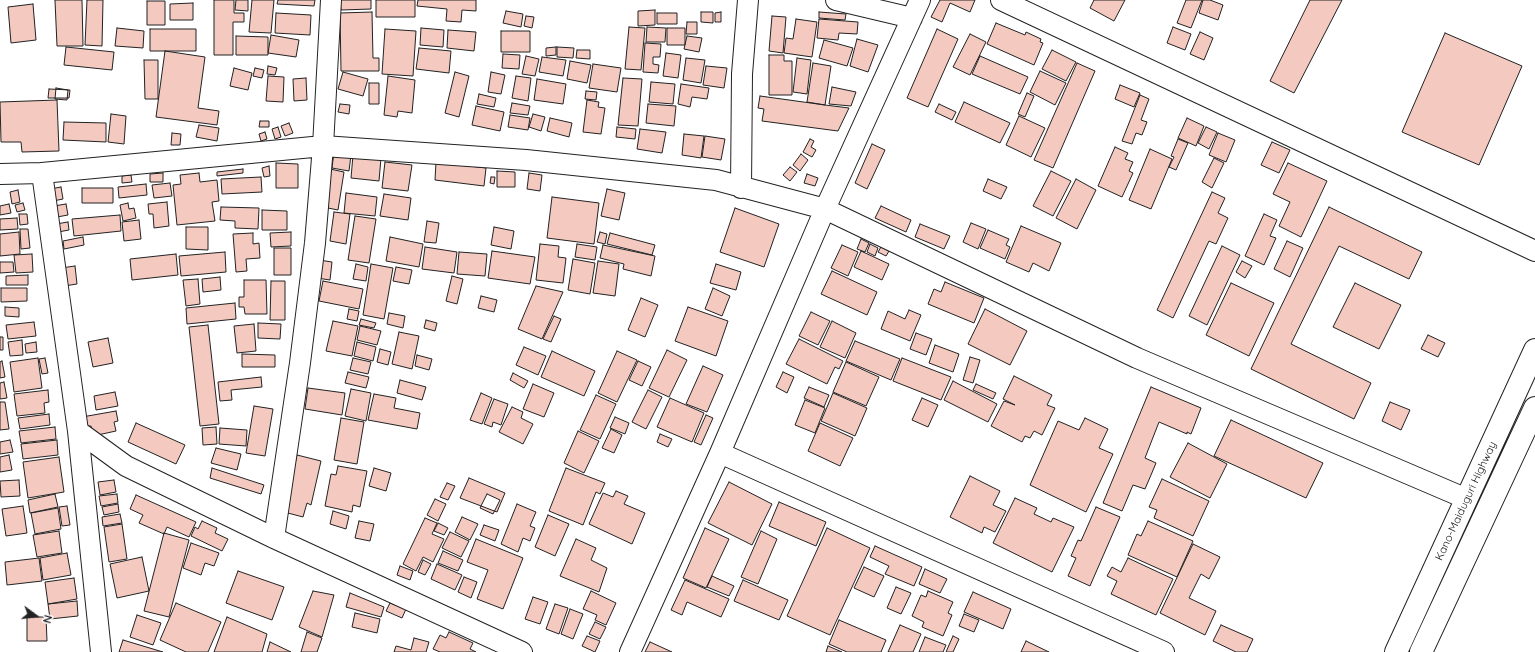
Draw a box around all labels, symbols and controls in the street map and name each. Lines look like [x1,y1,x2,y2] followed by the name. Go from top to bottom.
[1433,439,1499,563] street label: Kano-Maiduguri Highway
[16,596,56,636] north arrow
[40,613,55,625] text: N

